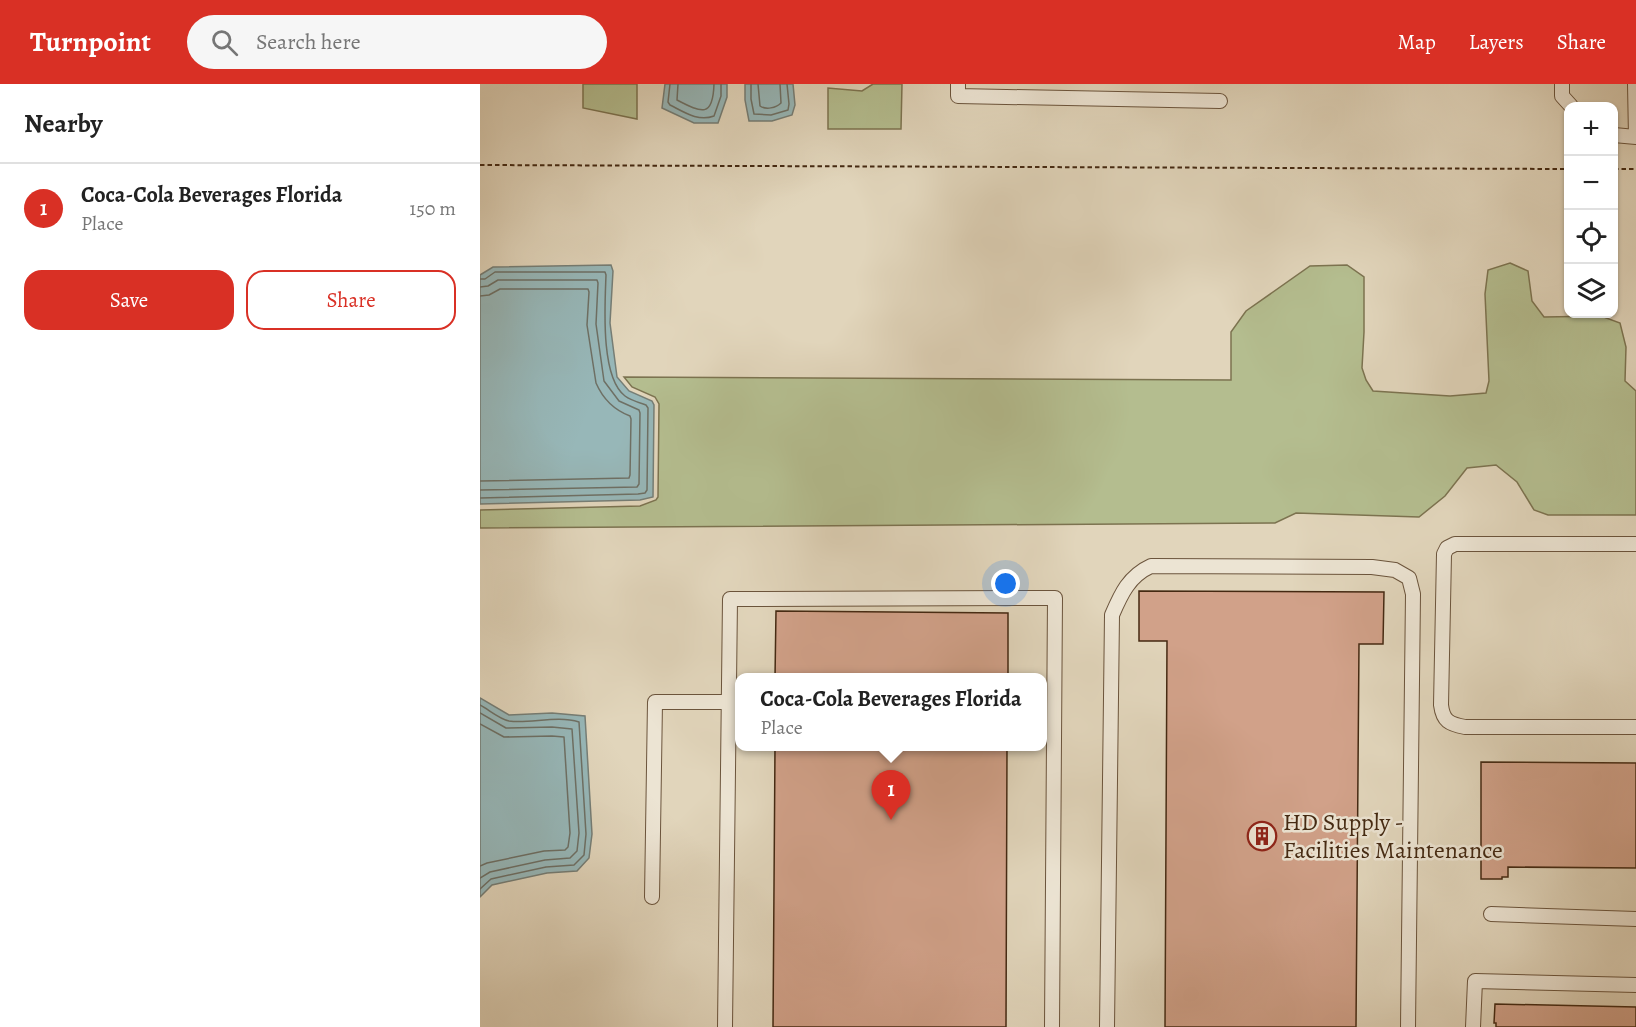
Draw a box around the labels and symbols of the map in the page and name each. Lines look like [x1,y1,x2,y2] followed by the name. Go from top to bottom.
[991,569,1020,598] your location
[872,770,910,820] pin: 1
[1283,806,1503,866] place label: HD Supply - Facilities Maintenance
[1246,820,1278,852] building icon: HD Supply - Facilities Maintenance

